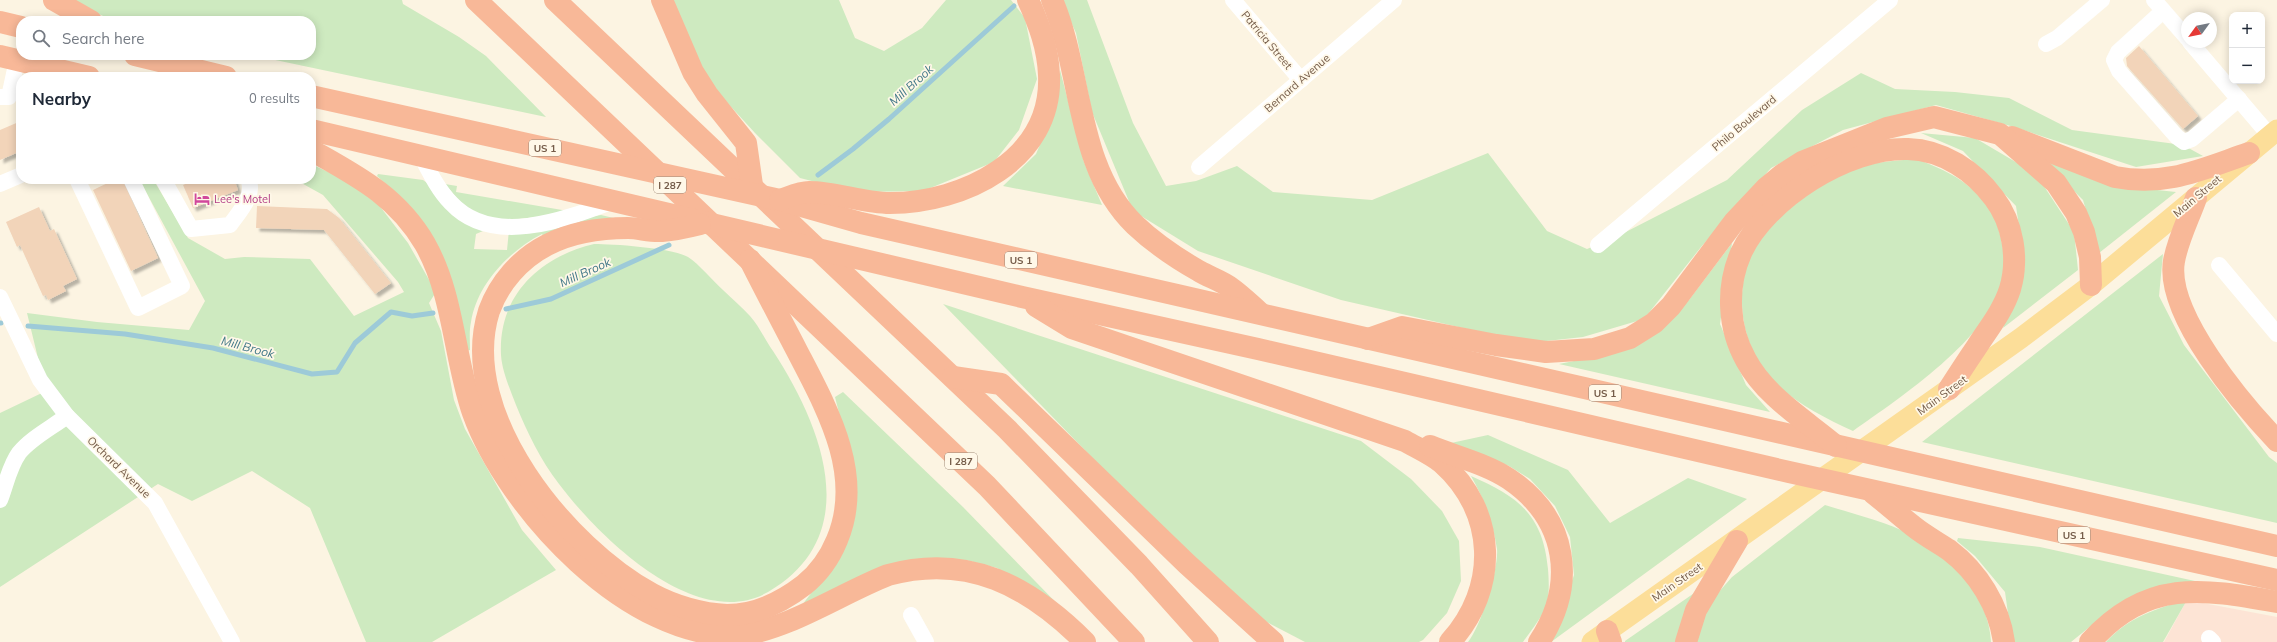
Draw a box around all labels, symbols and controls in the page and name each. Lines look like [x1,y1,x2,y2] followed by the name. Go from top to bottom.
[1239,8,1296,72] street label: Patricia Street
[2181,12,2217,48] north arrow
[2229,12,2265,84] map controls
[2229,12,2265,48] button: +
[16,16,316,60] search box
[30,27,52,49] icon: search
[62,29,144,48] text: Search here
[2229,48,2265,84] button: −
[1261,51,1333,115] street label: Bernard Avenue
[886,61,937,109] water label: Mill Brook
[32,88,91,109] text: Nearby
[249,90,300,106] text: 0 results
[1709,92,1779,154] street label: Philo Boulevard
[529,140,561,156] road number: US 1
[2170,172,2224,220] street label: Main Street
[654,177,686,193] road number: I 287
[193,190,211,208] hotel icon: Lee's Motel
[214,192,271,206] place label: Lee's Motel
[1005,252,1037,268] road number: US 1
[557,254,614,290] water label: Mill Brook
[220,333,277,361] water label: Mill Brook
[1914,372,1970,418] street label: Main Street
[1589,385,1621,401] road number: US 1
[84,433,154,501] street label: Orchard Avenue
[945,453,977,469] road number: I 287
[2058,527,2090,543] road number: US 1
[1649,559,1705,604] street label: Main Street

